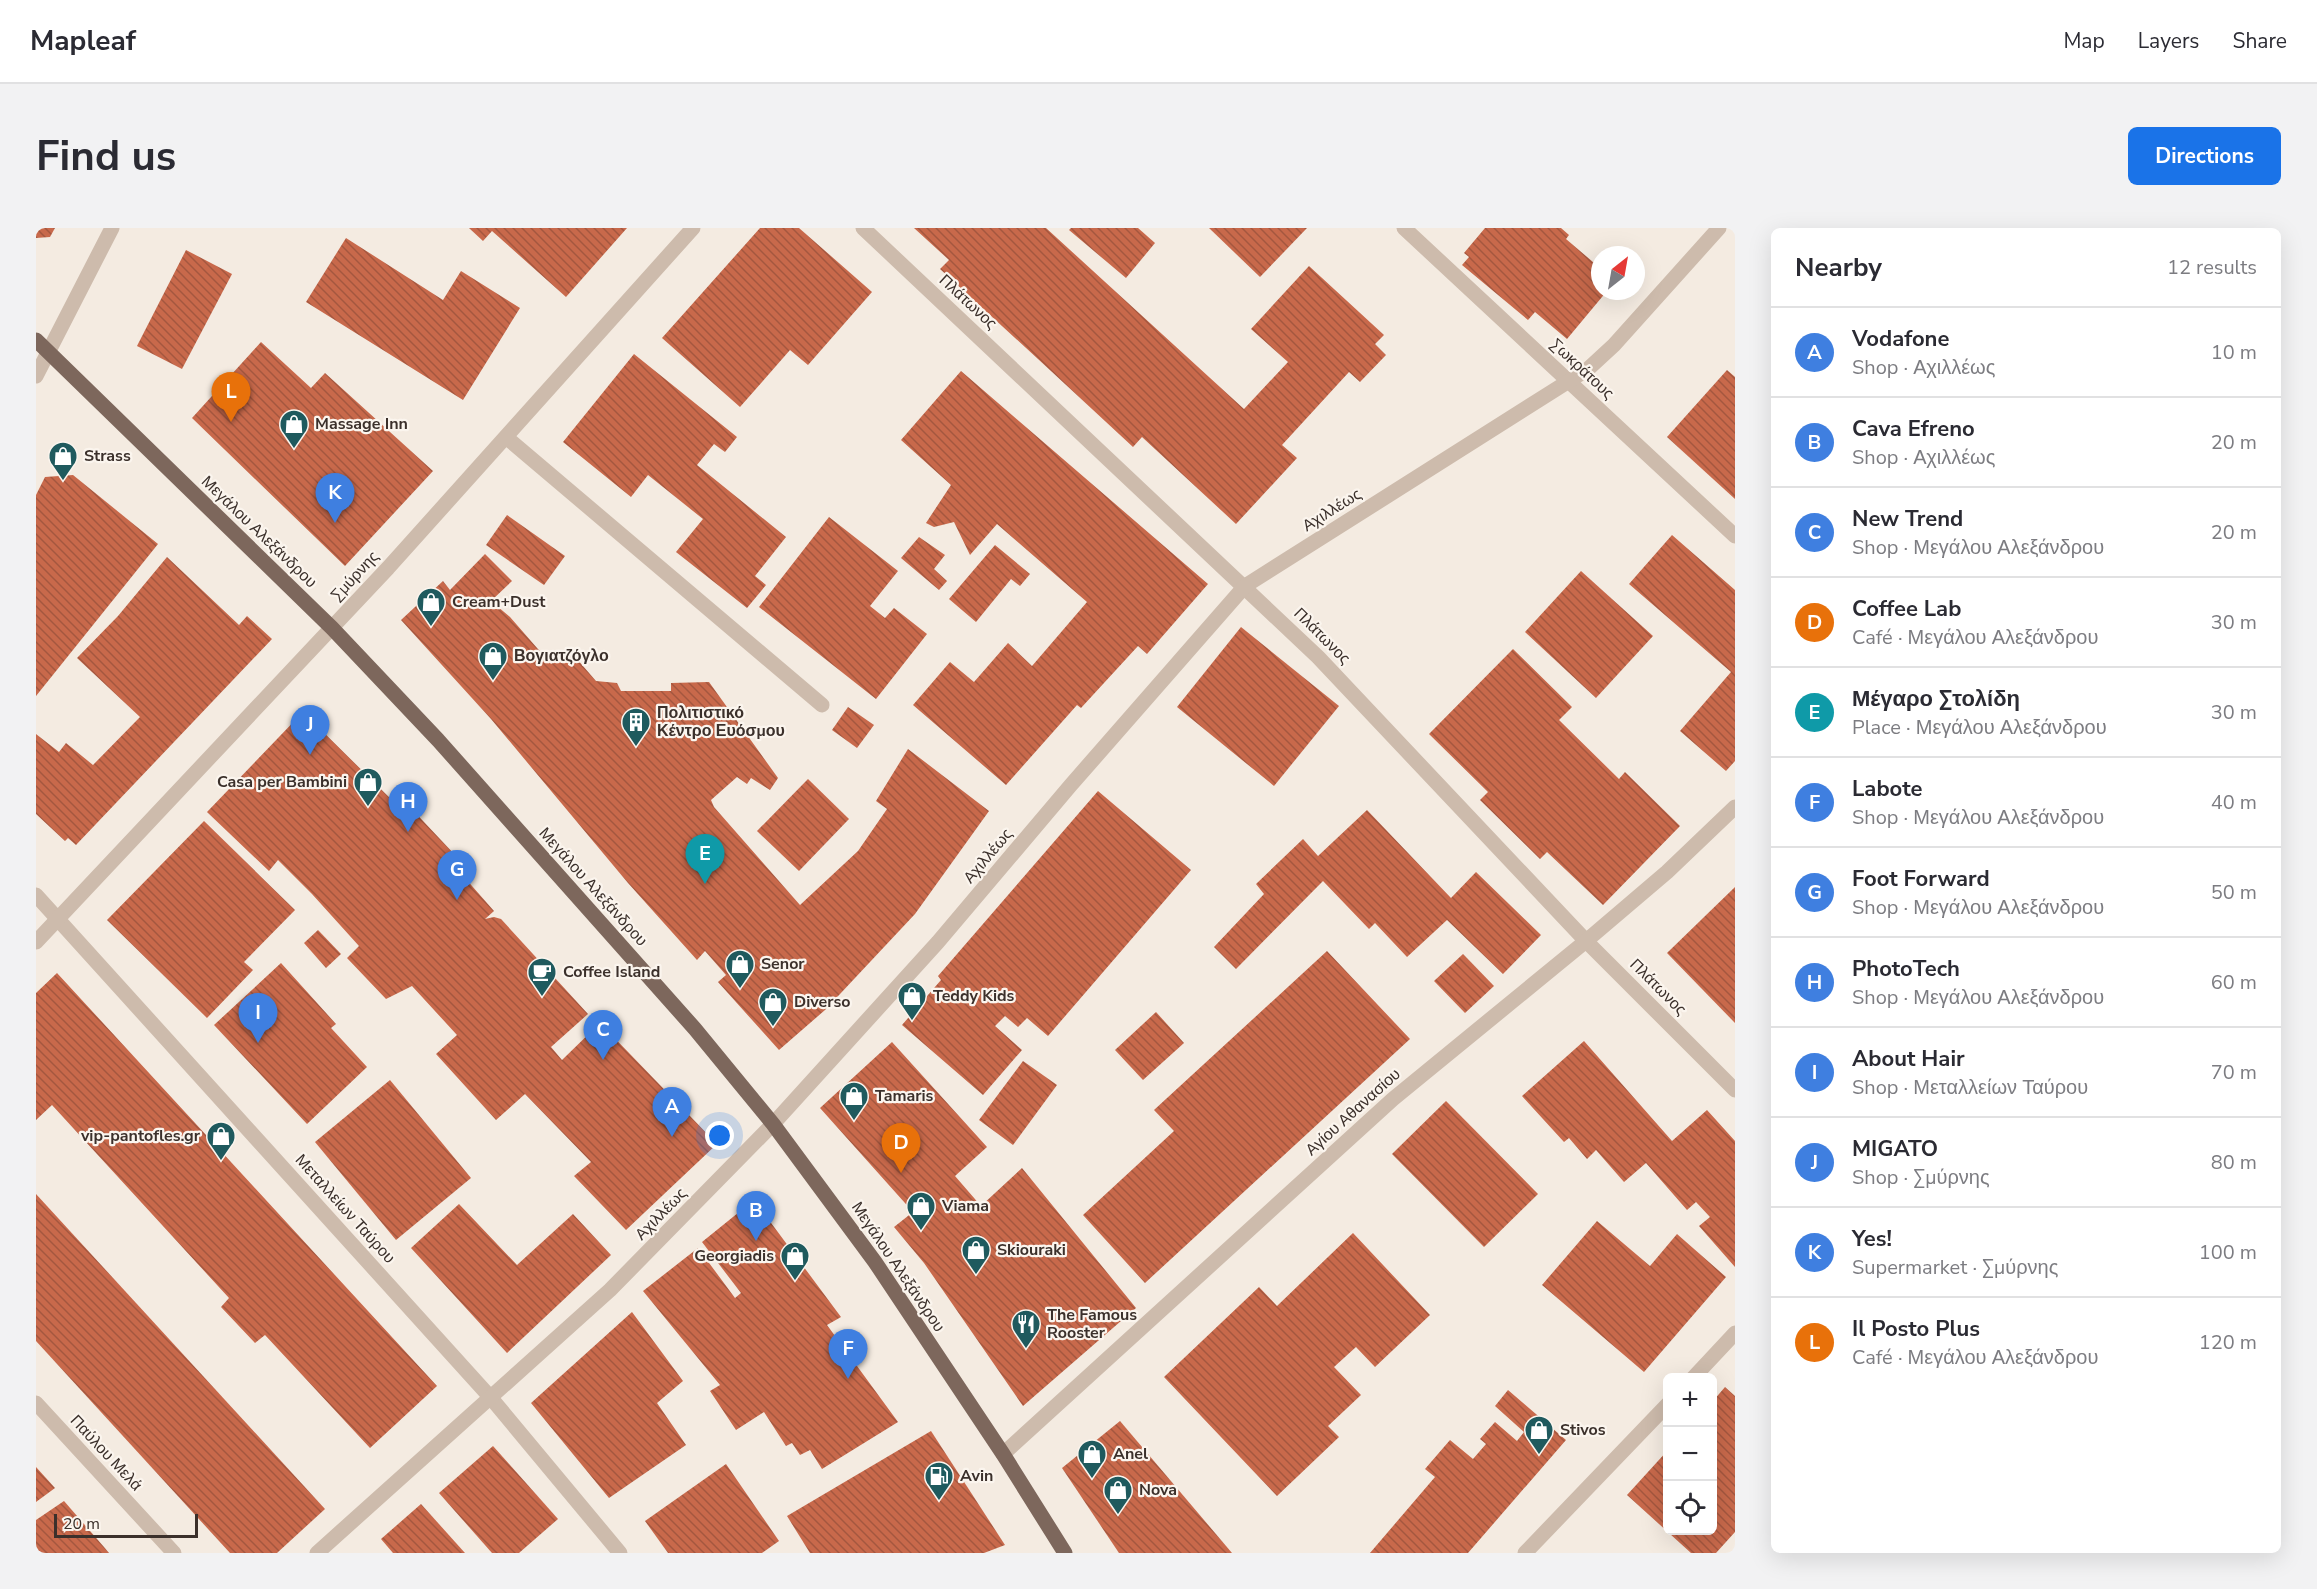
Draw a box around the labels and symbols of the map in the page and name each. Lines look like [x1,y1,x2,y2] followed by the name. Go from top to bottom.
[1591,246,1645,300] north arrow
[934,269,1002,335] street label: Πλάτωνος
[1545,334,1619,404] street label: Σωκράτους
[212,372,250,422] pin: L
[278,408,310,450] shop icon: Massage Inn
[315,413,408,435] place label: Massage Inn
[47,440,79,482] shop icon: Strass
[84,445,131,467] place label: Strass
[196,471,322,593] street label: Μεγάλου Αλεξάνδρου
[316,474,354,523] pin: K
[1298,483,1366,537] street label: Αχιλλέως
[326,546,384,606] street label: Σμύρνης
[415,586,447,628] shop icon: Cream+Dust
[452,591,546,613] place label: Cream+Dust
[1289,603,1355,669] street label: Πλάτωνος
[477,640,509,682] shop icon: Βογιατζόγλο
[514,645,609,667] place label: Βογιατζόγλο
[657,702,785,742] place label: Πολιτιστικό Κέντρο Ευόσμου
[290,706,330,755] pin: J
[620,706,652,748] building icon: Πολιτιστικό Κέντρο Ευόσμου
[352,766,384,808] shop icon: Casa per Bambini
[217,771,347,793] place label: Casa per Bambini
[388,782,428,832] pin: H
[534,823,652,951] street label: Μεγάλου Αλεξάνδρου
[958,824,1018,888] street label: Αχιλλέως
[686,834,724,884] pin: E
[438,850,476,900] pin: G
[724,948,756,990] shop icon: Senor
[761,953,805,975] place label: Senor
[1625,954,1691,1020] street label: Πλάτωνος
[526,956,558,998] cafe icon: Coffee Island
[563,961,660,983] place label: Coffee Island
[896,980,928,1022] shop icon: Teddy Kids
[933,985,1015,1007] place label: Teddy Kids
[757,986,789,1028] shop icon: Diverso
[794,991,850,1013] place label: Diverso
[238,994,278,1043] pin: I
[584,1010,622,1060] pin: C
[1301,1063,1405,1161] street label: Αγίου Αθανασίου
[838,1080,870,1122] shop icon: Tamaris
[875,1085,934,1107] place label: Tamaris
[652,1088,692,1137] pin: A
[205,1120,237,1162] shop icon: vip-pantofles.gr
[705,1121,734,1150] your location
[882,1124,920,1173] pin: D
[80,1125,201,1147] place label: vip-pantofles.gr
[290,1150,400,1268] street label: Μεταλλείων Ταύρου
[630,1183,692,1245] street label: Αχιλλέως
[905,1190,937,1232] shop icon: Viama
[736,1192,776,1241] pin: B
[941,1195,989,1217] place label: Viama
[846,1198,950,1336] street label: Μεγάλου Αλεξάνδρου
[960,1234,992,1276] shop icon: Skiouraki
[997,1239,1066,1261] place label: Skiouraki
[779,1240,811,1282] shop icon: Georgiadis
[694,1245,774,1267] place label: Georgiadis
[1047,1304,1137,1344] place label: The Famous Rooster
[1010,1308,1042,1350] restaurant icon: The Famous Rooster
[828,1330,868,1379] pin: F
[65,1410,147,1496] street label: Παύλου Μελά
[1523,1414,1555,1456] shop icon: Stivos
[1560,1419,1606,1441] place label: Stivos
[1076,1438,1108,1480] shop icon: Anel
[1113,1443,1148,1465] place label: Anel
[923,1460,955,1502] fuel station icon: Avin
[960,1465,993,1487] place label: Avin
[1102,1474,1134,1516] shop icon: Nova
[1139,1479,1177,1501] place label: Nova
[54,1511,198,1538] scale bar

